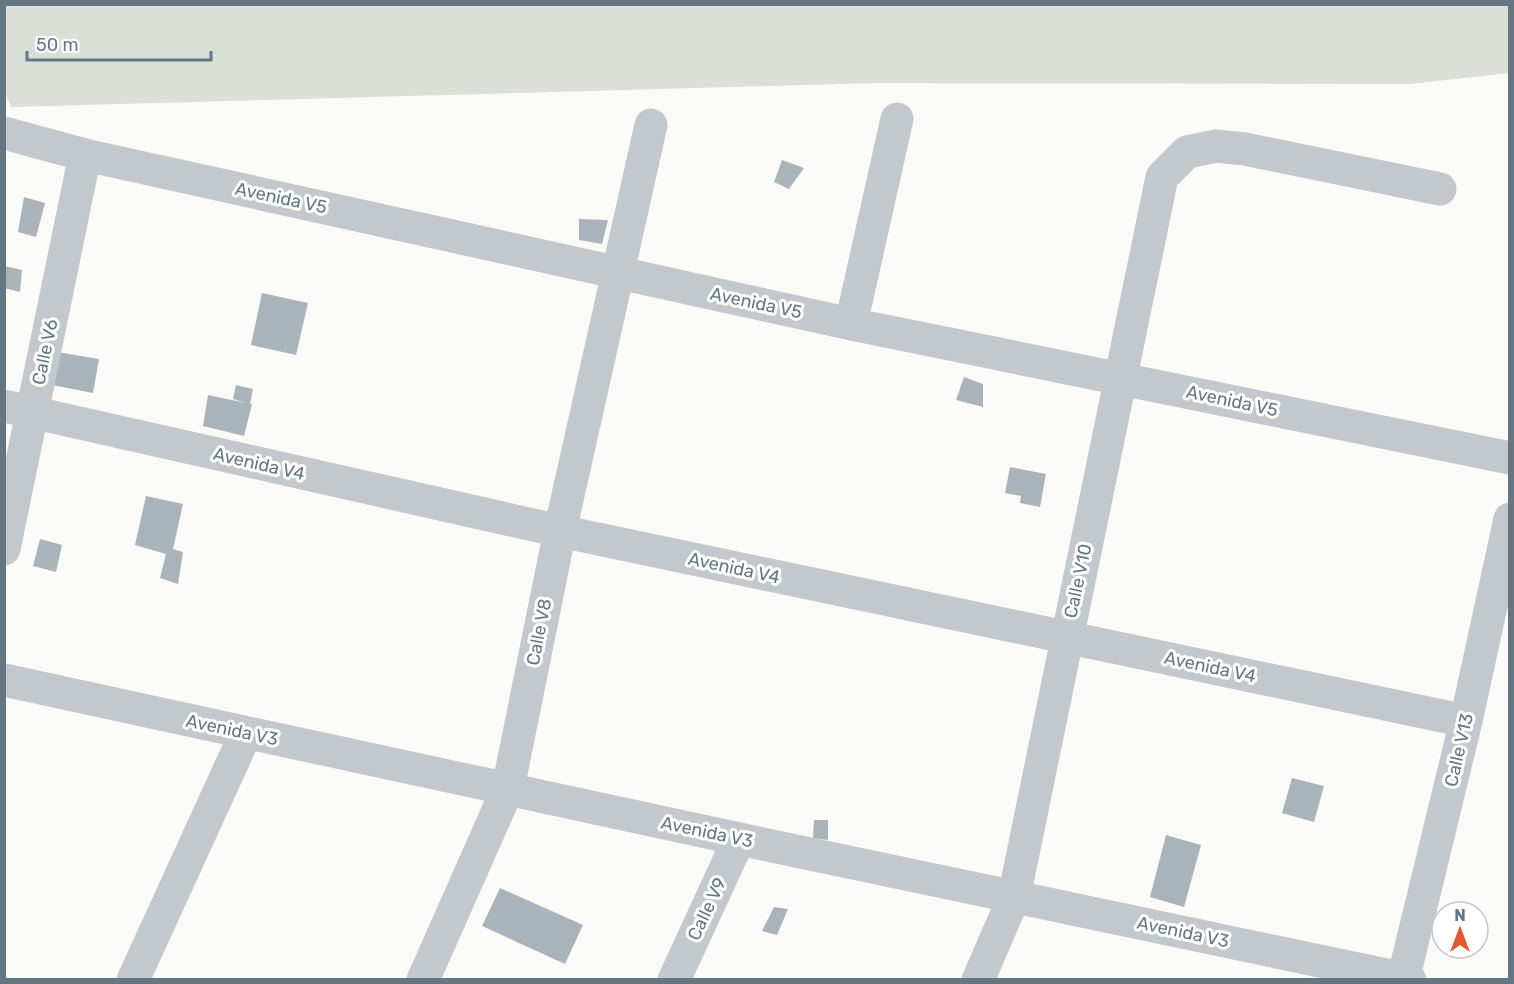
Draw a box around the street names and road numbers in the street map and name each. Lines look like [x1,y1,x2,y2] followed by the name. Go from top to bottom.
[233,178,329,218] street label: Avenida V5
[708,283,804,323] street label: Avenida V5
[27,317,63,387] street label: Calle V6
[1184,381,1280,421] street label: Avenida V5
[211,443,307,485] street label: Avenida V4
[1059,542,1097,620] street label: Calle V10
[686,548,782,588] street label: Avenida V4
[522,597,556,667] street label: Calle V8
[1162,647,1258,687] street label: Avenida V4
[184,710,280,750] street label: Avenida V3
[1440,711,1478,789] street label: Calle V13
[659,812,755,852] street label: Avenida V3
[683,874,731,944] street label: Calle V9
[1135,912,1231,952] street label: Avenida V3

